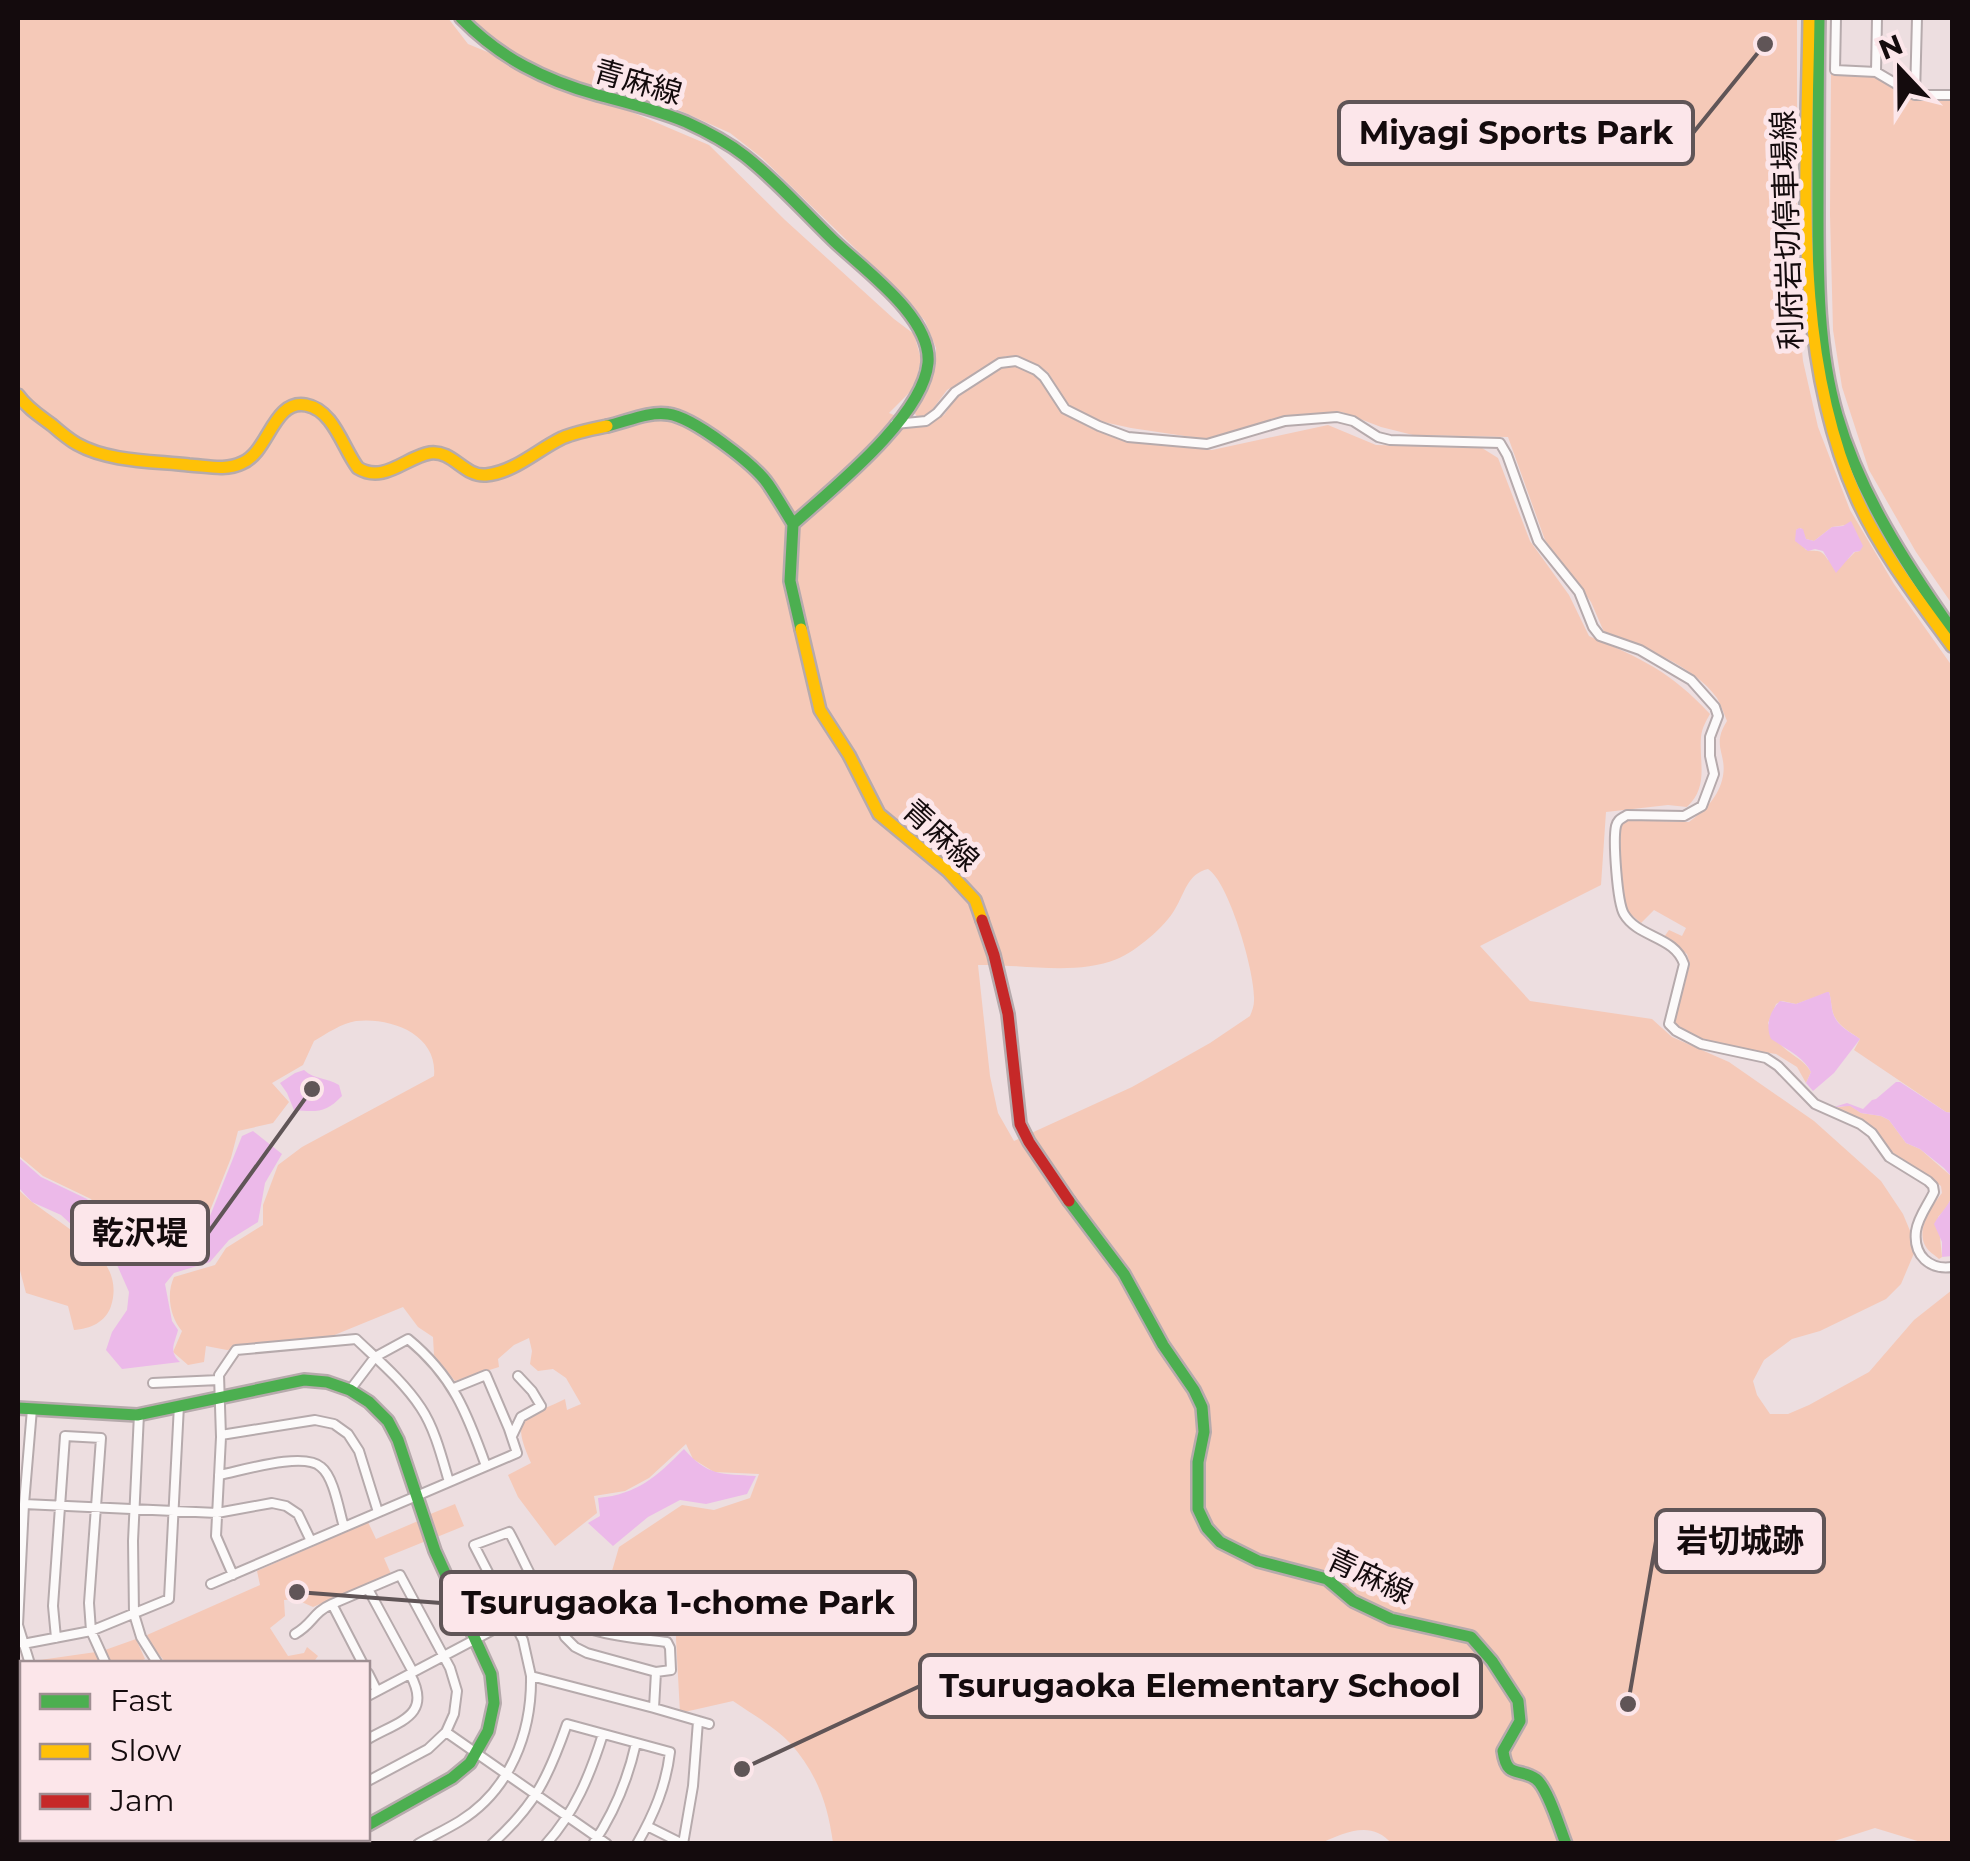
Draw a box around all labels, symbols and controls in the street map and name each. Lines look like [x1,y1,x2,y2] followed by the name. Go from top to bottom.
[1850,20,1950,120] north arrow
[1874,27,1907,67] text: N
[590,52,686,112] street label: 青麻線
[1339,102,1693,164] callout: Miyagi Sports Park
[1764,109,1810,351] street label: 利府岩切停車場線
[1359,113,1674,152] text: Miyagi Sports Park
[895,791,987,879] street label: 青麻線
[72,1202,208,1264] callout: 乾沢堤
[92,1213,188,1252] text: 乾沢堤
[1656,1510,1824,1572] callout: 岩切城跡
[1676,1521,1804,1560] text: 岩切城跡
[1321,1540,1419,1612] street label: 青麻線
[441,1572,915,1634] callout: Tsurugaoka 1-chome Park
[461,1583,896,1622] text: Tsurugaoka 1-chome Park
[920,1655,1481,1717] callout: Tsurugaoka Elementary School
[20,1661,370,1841] legend
[939,1666,1461,1705] text: Tsurugaoka Elementary School
[110,1682,173,1719] text: Fast
[110,1732,182,1769] text: Slow
[109,1782,175,1819] text: Jam

